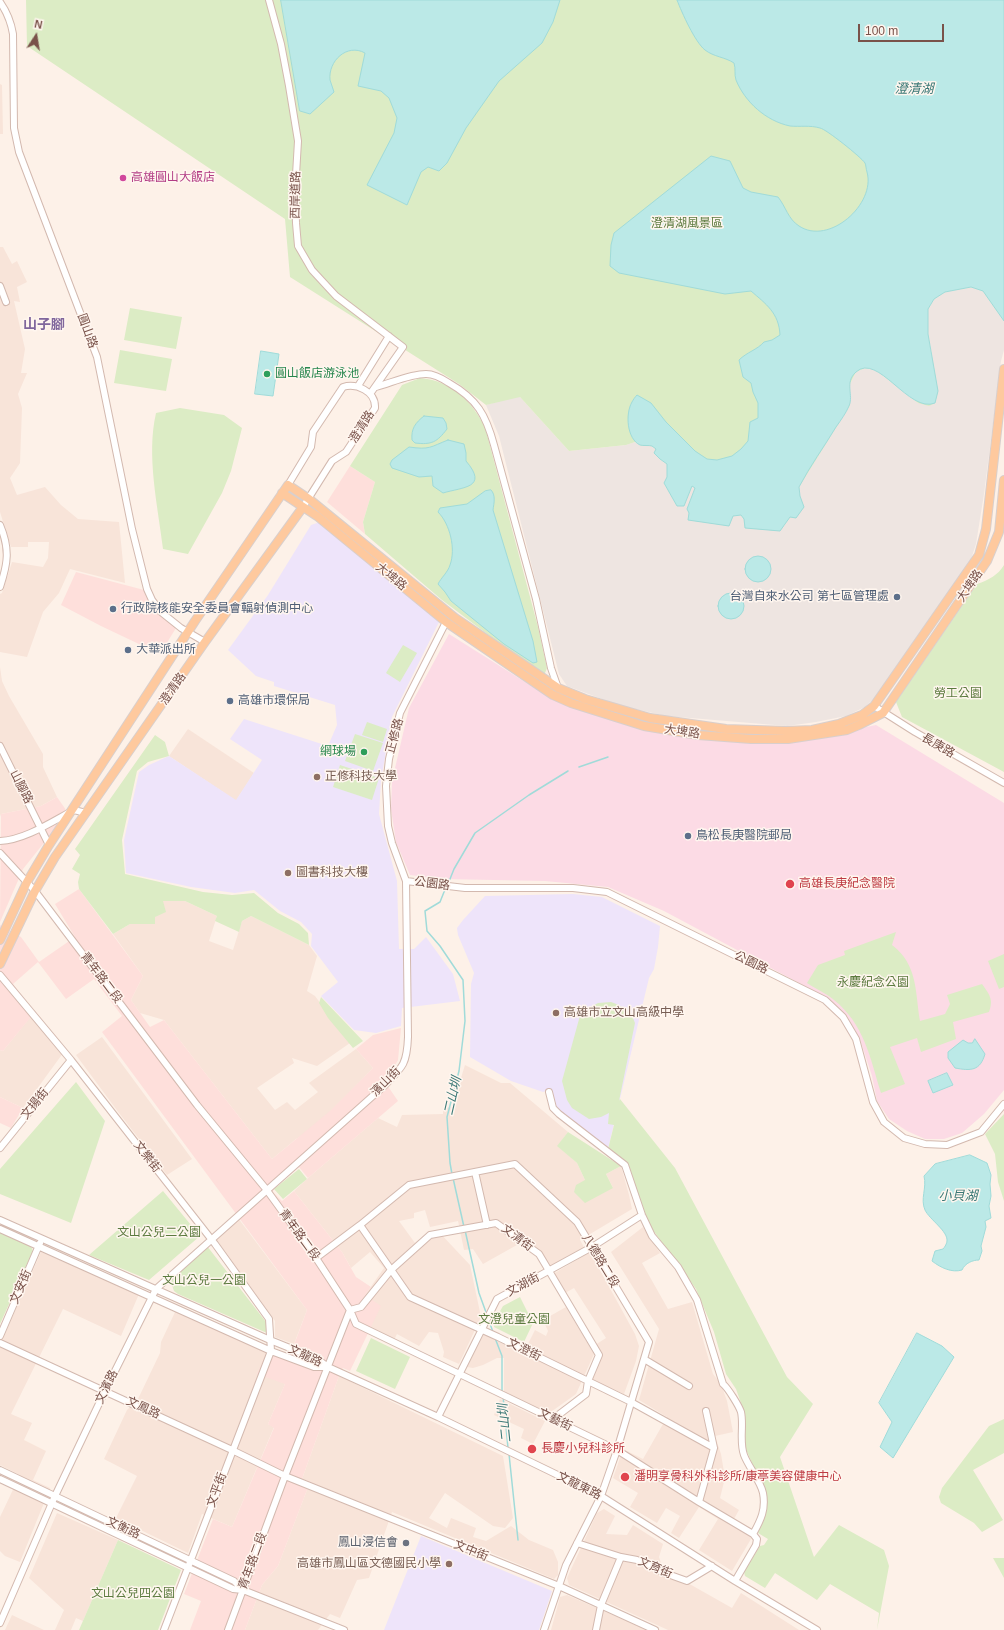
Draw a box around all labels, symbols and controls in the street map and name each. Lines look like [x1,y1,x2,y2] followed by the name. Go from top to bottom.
[16,16,56,56] north arrow
[860,16,946,42] scale bar
[33,18,44,31] text: N
[865,24,898,38] text: 100 m
[895,81,933,97] water label: 澄清湖
[131,171,215,185] place label: 高雄圓山大飯店
[288,171,304,219] street label: 西岸道路
[118,173,128,183] marker: 高雄圓山大飯店
[651,217,723,231] park label: 澄清湖風景區
[74,312,100,350] street label: 圓山路
[23,317,65,333] district label: 山子腳
[275,367,359,381] place label: 圓山飯店游泳池
[262,369,272,379] marker: 圓山飯店游泳池
[346,408,378,446] street label: 澄清路
[372,560,410,594] street label: 大埤路
[954,567,986,605] street label: 大埤路
[730,590,889,604] place label: 台灣自來水公司 第七區管理處
[892,592,902,602] marker: 台灣自來水公司 第七區管理處
[121,602,313,616] place label: 行政院核能安全委員會輻射偵測中心
[108,604,118,614] marker: 行政院核能安全委員會輻射偵測中心
[136,643,196,657] place label: 大華派出所
[123,645,133,655] marker: 大華派出所
[157,670,189,708] street label: 澄清路
[934,687,982,701] park label: 勞工公園
[238,694,310,708] place label: 高雄市環保局
[225,696,235,706] marker: 高雄市環保局
[383,717,407,755] street label: 正修路
[663,722,701,742] street label: 大埤路
[919,731,957,761] street label: 長庚路
[320,745,356,759] place label: 網球場
[359,747,369,757] marker: 網球場
[6,768,36,806] street label: 山腳路
[325,770,397,784] place label: 正修科技大學
[312,772,322,782] marker: 正修科技大學
[696,829,792,843] place label: 鳥松長庚醫院郵局
[683,831,693,841] marker: 鳥松長庚醫院郵局
[296,866,368,880] place label: 圖書科技大樓
[283,868,293,878] marker: 圖書科技大樓
[413,875,451,893] street label: 公園路
[799,877,895,891] place label: 高雄長庚紀念醫院
[784,878,796,890] marker: 高雄長庚紀念醫院
[732,949,770,977] street label: 公園路
[77,950,125,1006] street label: 青年路二段
[837,976,909,990] park label: 永慶紀念公園
[564,1006,684,1020] place label: 高雄市立文山高級中學
[551,1008,561,1018] marker: 高雄市立文山高級中學
[368,1064,404,1100] street label: 濱山街
[441,1075,465,1117] water label: 二山圳
[18,1085,52,1123] street label: 文揚街
[130,1138,164,1176] street label: 文樂街
[939,1188,977,1204] water label: 小貝湖
[276,1206,322,1264] street label: 青年路二段
[498,1222,536,1254] street label: 文清街
[117,1226,201,1240] park label: 文山公兒二公園
[578,1232,622,1290] street label: 八德路二段
[7,1268,35,1306] street label: 文安街
[504,1270,542,1300] street label: 文湖街
[162,1274,246,1288] park label: 文山公兒一公園
[478,1313,550,1327] park label: 文澄兒童公園
[505,1336,543,1364] street label: 文澄街
[286,1342,324,1370] street label: 文龍路
[93,1368,121,1406] street label: 文濱路
[124,1394,162,1422] street label: 文鳳路
[495,1403,515,1443] water label: 二山圳
[536,1406,574,1434] street label: 文藝街
[541,1442,625,1456] place label: 長慶小兒科診所
[526,1443,538,1455] marker: 長慶小兒科診所
[554,1469,604,1503] street label: 文龍東路
[634,1470,841,1484] place label: 潘明享骨科外科診所/康葶美容健康中心
[204,1471,230,1509] street label: 文平街
[619,1471,631,1483] marker: 潘明享骨科外科診所/康葶美容健康中心
[104,1514,142,1542] street label: 文衡路
[236,1530,270,1592] street label: 青年路二段
[338,1536,398,1550] place label: 鳳山浸信會
[401,1538,411,1548] marker: 鳳山浸信會
[452,1538,490,1564] street label: 文中街
[636,1554,674,1582] street label: 文育街
[297,1557,441,1571] place label: 高雄市鳳山區文德國民小學
[444,1559,454,1569] marker: 高雄市鳳山區文德國民小學
[91,1587,175,1601] park label: 文山公兒四公園

